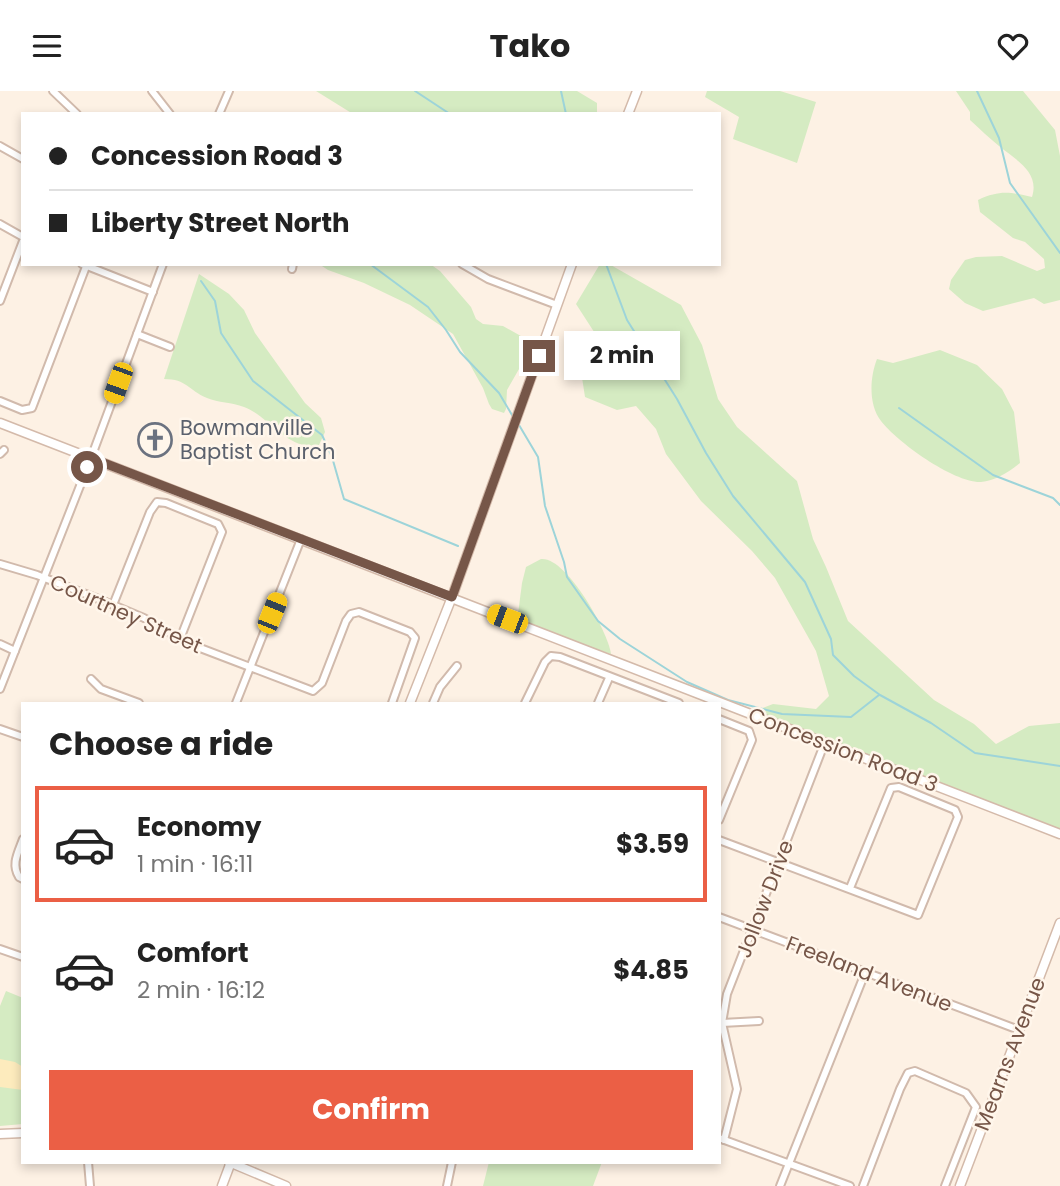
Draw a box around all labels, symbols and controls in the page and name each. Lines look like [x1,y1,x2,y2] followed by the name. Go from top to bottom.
[490,23,570,68] text: Tako
[28,27,66,65] icon: menu
[994,27,1032,65] icon: heart
[91,138,343,174] text: Concession Road 3
[91,205,349,241] text: Liberty Street North
[564,331,679,381] callout: 2 min
[590,339,654,371] text: 2 min
[523,340,555,372] route end
[101,360,136,406] car
[180,413,335,466] place label: Bowmanville Baptist Church
[136,421,174,459] church icon: Bowmanville Baptist Church
[71,451,103,483] route start
[45,567,207,660] street label: Courtney Street
[255,590,290,636] car
[484,602,531,636] car
[744,700,942,799] street label: Concession Road 3
[49,721,273,766] text: Choose a ride
[137,809,261,845] text: Economy
[53,813,116,876] icon: car
[616,826,689,862] text: $3.59
[729,836,800,962] street label: Jollow Drive
[137,848,253,880] text: 1 min · 16:11
[782,928,956,1019] street label: Freeland Avenue
[137,935,249,971] text: Comfort
[53,939,116,1002] icon: car
[613,952,689,988] text: $4.85
[967,973,1052,1135] street label: Mearns Avenue
[137,974,265,1006] text: 2 min · 16:12
[49,1070,693,1150] button: Confirm

